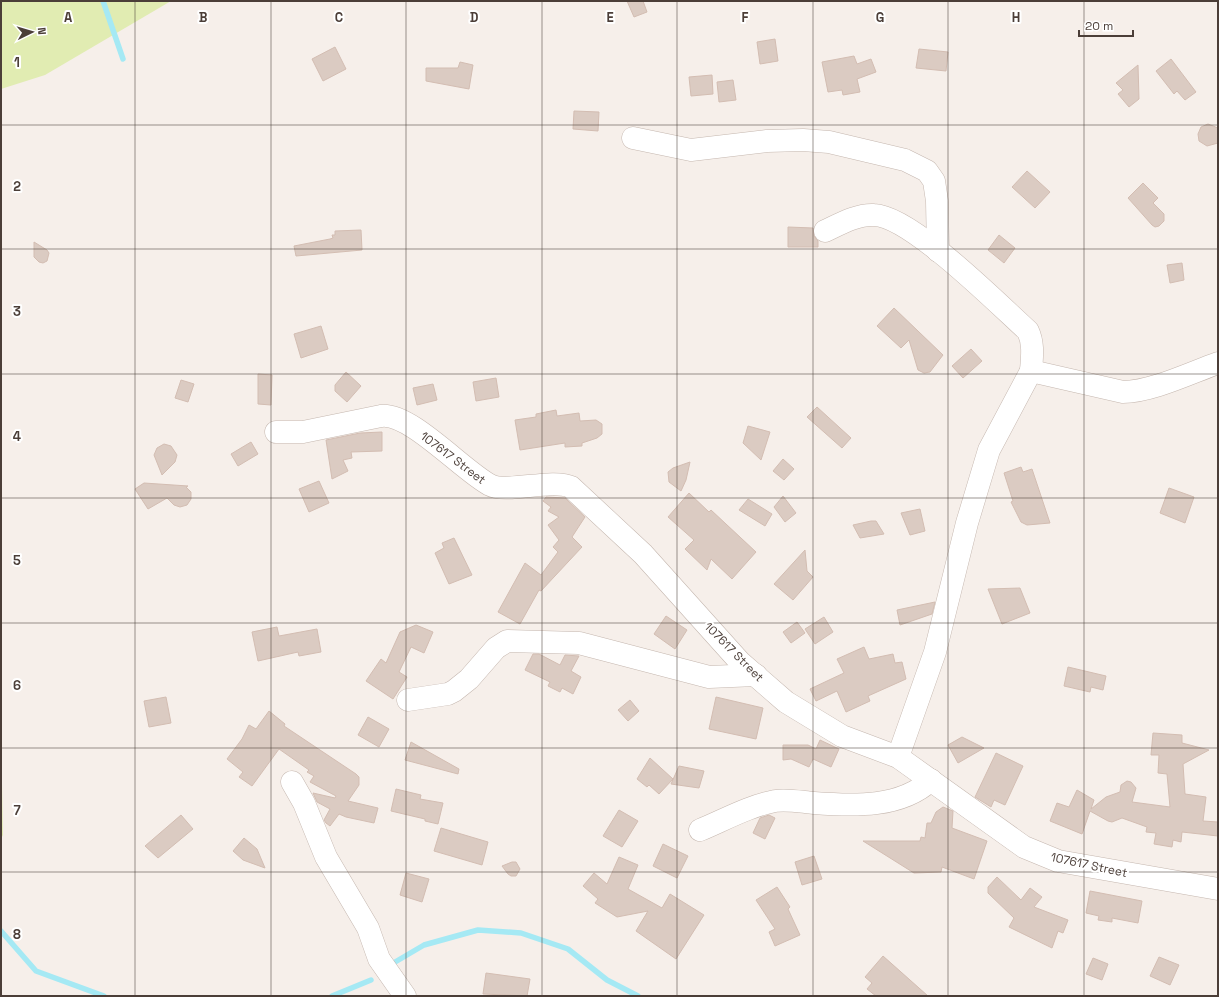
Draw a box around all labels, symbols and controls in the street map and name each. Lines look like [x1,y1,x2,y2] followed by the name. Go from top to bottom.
[64,9,73,26] text: A
[199,9,208,26] text: B
[335,9,343,26] text: C
[470,9,479,26] text: D
[606,9,614,26] text: E
[742,9,749,26] text: F
[876,9,884,26] text: G
[1012,9,1020,26] text: H
[12,12,52,52] north arrow
[1079,12,1133,38] scale bar
[1085,18,1113,34] text: 20 m
[35,27,49,35] text: N
[14,54,20,71] text: 1
[13,178,21,195] text: 2
[13,303,21,320] text: 3
[13,428,21,445] text: 4
[417,428,489,488] street label: 107617 Street
[13,552,21,569] text: 5
[701,619,767,685] street label: 107617 Street
[13,677,21,694] text: 6
[13,802,21,819] text: 7
[1049,849,1129,881] street label: 107617 Street
[13,926,21,943] text: 8

